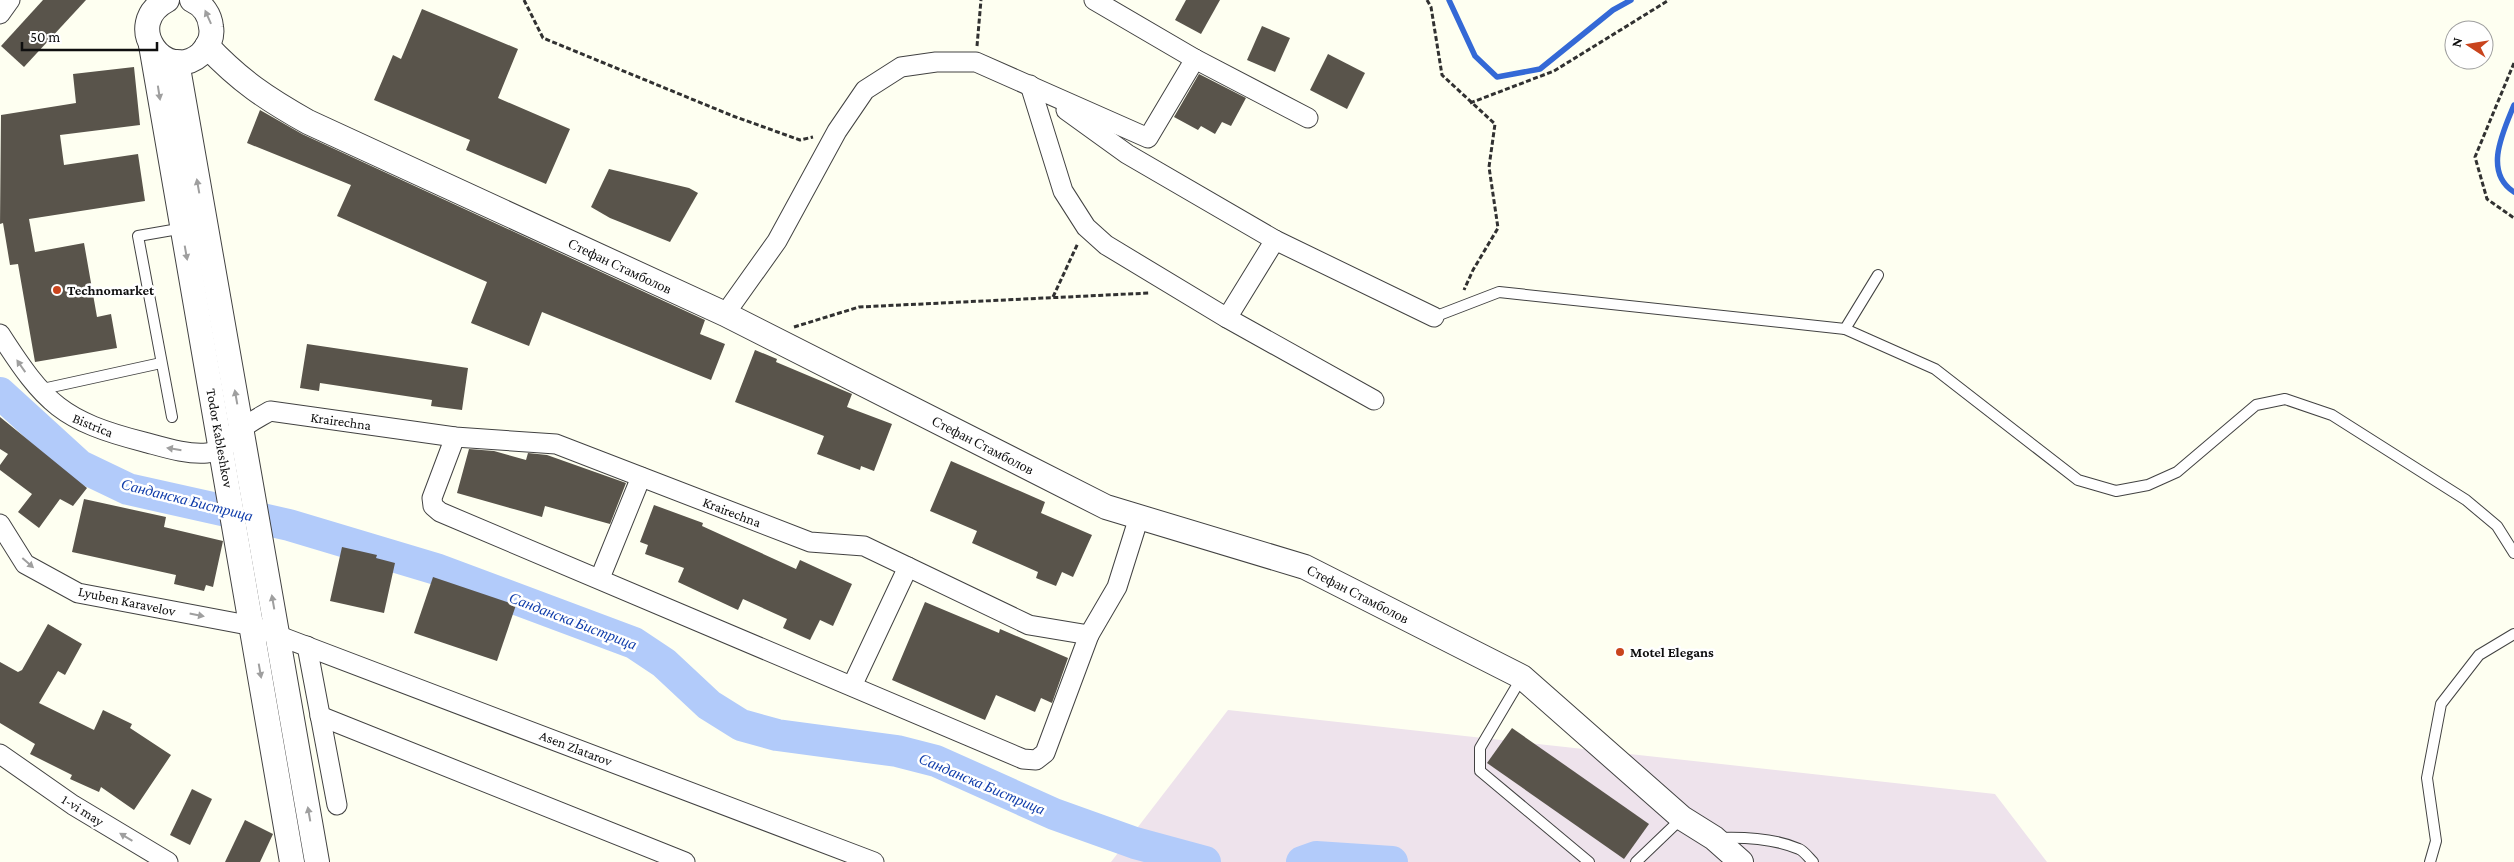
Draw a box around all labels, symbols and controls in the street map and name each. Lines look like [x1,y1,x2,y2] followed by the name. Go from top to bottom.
[203,10,211,24] one-way arrow
[22,20,158,52] scale bar
[2444,20,2494,70] north arrow
[30,29,60,45] text: 50 m
[2447,36,2465,49] text: N
[155,85,163,101] one-way arrow
[194,178,202,194] one-way arrow
[566,235,675,297] street label: Стефан Стамболов
[182,245,190,261] one-way arrow
[67,282,155,298] place label: Technomarket
[51,284,63,296] marker: Technomarket
[16,359,26,373] one-way arrow
[203,387,237,489] street label: Todor Kableshkov
[232,389,240,405] one-way arrow
[310,409,373,433] street label: Krairechna
[70,410,116,441] street label: Bistrica
[929,412,1037,478] street label: Стефан Стамболов
[166,445,182,453] one-way arrow
[119,476,255,524] water label: Санданска Бистрица
[701,494,764,531] street label: Krairechna
[21,558,34,569] one-way arrow
[1304,561,1412,627] street label: Стефан Стамболов
[77,583,178,619] street label: Lyuben Karavelov
[507,589,639,653] water label: Санданска Бистрица
[268,594,276,610] one-way arrow
[189,612,205,620] one-way arrow
[1630,644,1714,660] place label: Motel Elegans
[1614,646,1626,658] marker: Motel Elegans
[257,663,265,679] one-way arrow
[538,727,615,769] street label: Asen Zlatarov
[917,750,1047,818] water label: Санданска Бистрица
[59,791,107,829] street label: 1-vi may
[304,806,312,822] one-way arrow
[120,832,133,841] one-way arrow

